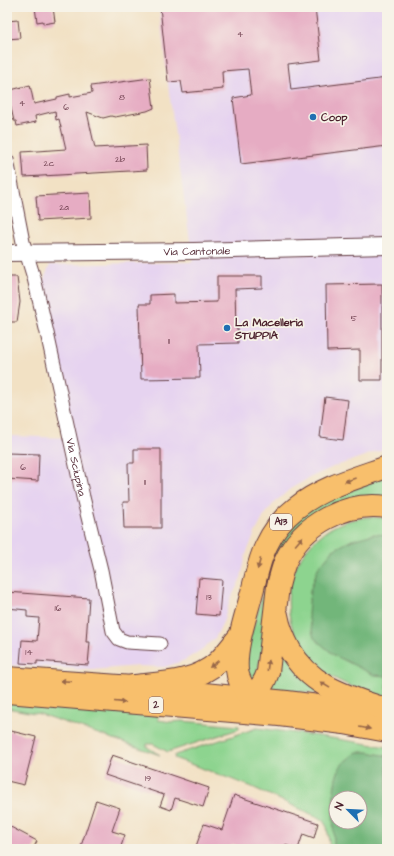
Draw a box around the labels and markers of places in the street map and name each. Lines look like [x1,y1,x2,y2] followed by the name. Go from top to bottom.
[321,110,348,126] place label: Coop
[308,112,318,122] marker: Coop
[234,315,303,343] place label: La Macelleria STUPPIA
[222,323,232,333] marker: La Macelleria STUPPIA

